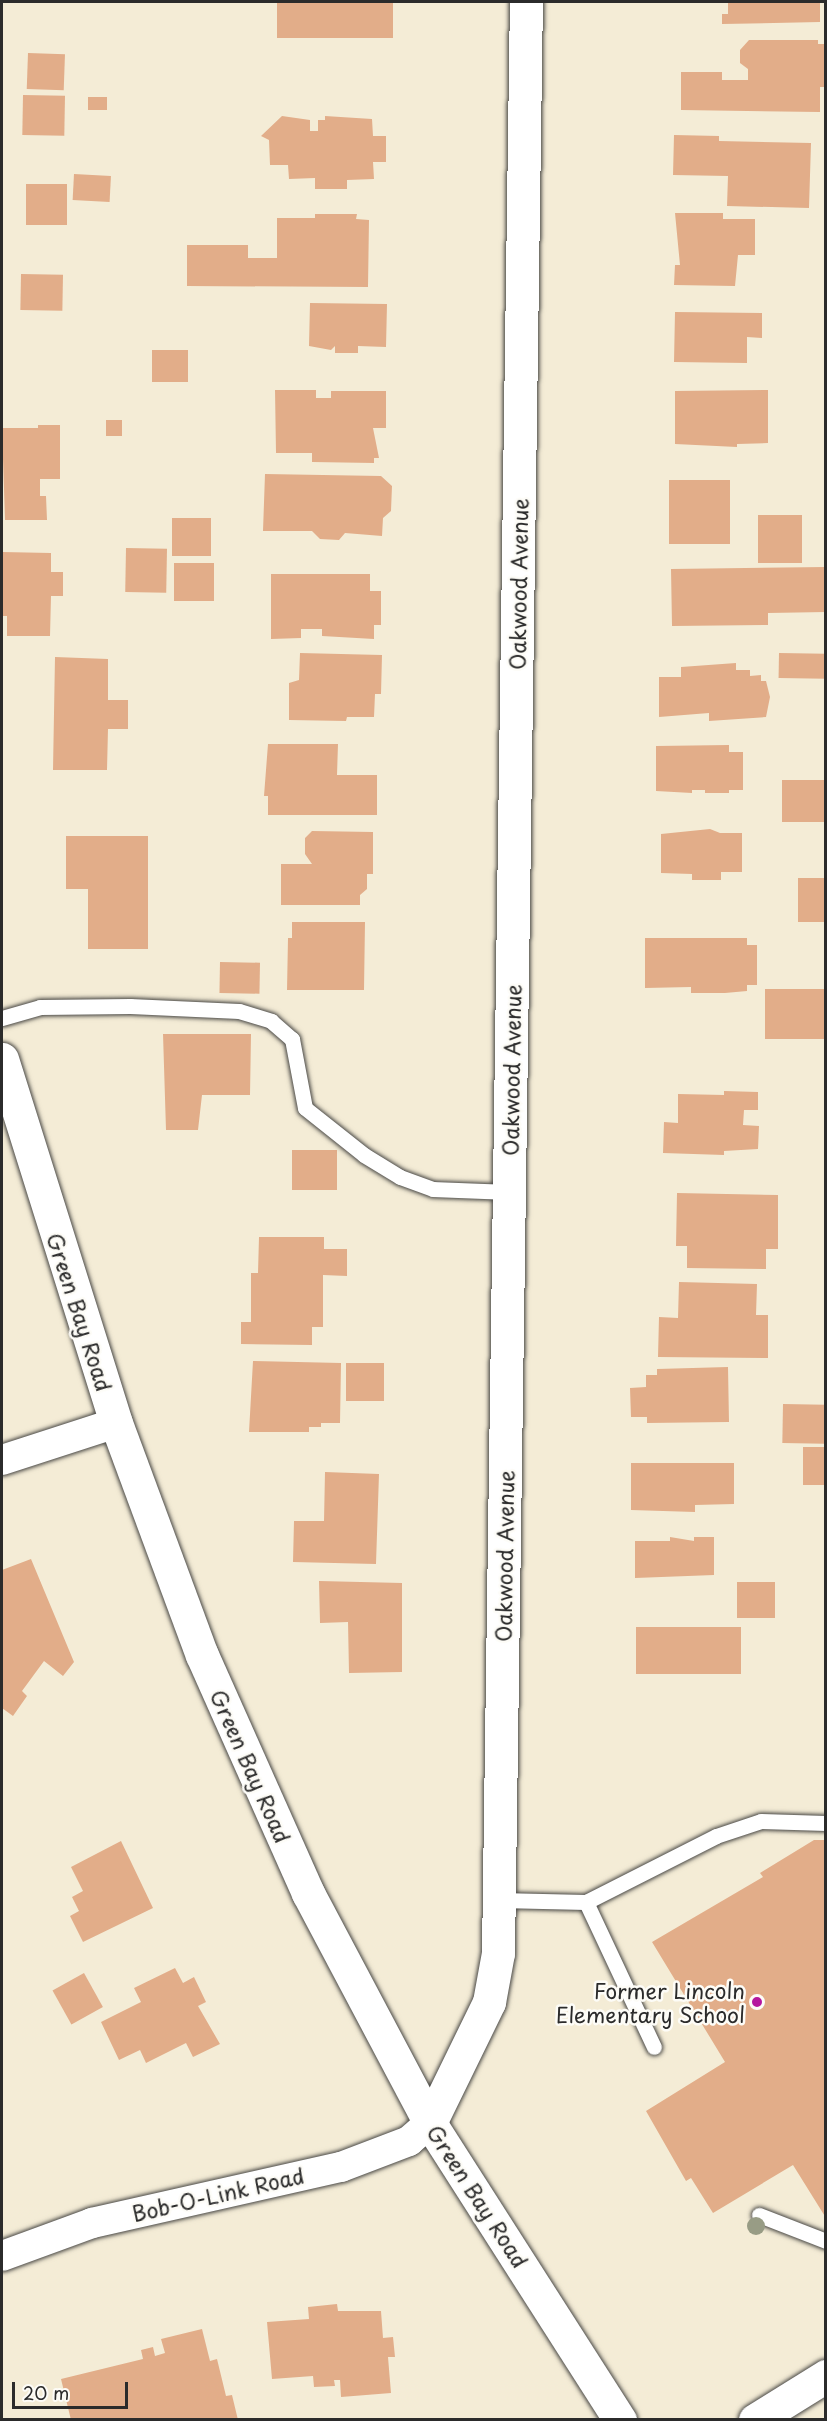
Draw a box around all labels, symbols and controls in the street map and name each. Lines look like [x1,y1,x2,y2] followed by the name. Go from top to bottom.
[504,498,532,670] street label: Oakwood Avenue
[497,984,525,1156] street label: Oakwood Avenue
[42,1228,118,1396] street label: Green Bay Road
[490,1470,518,1642] street label: Oakwood Avenue
[205,1684,297,1848] street label: Green Bay Road
[556,1977,745,2027] place label: Former Lincoln Elementary School
[750,1995,764,2009] marker: Former Lincoln Elementary School
[422,2119,534,2273] street label: Green Bay Road
[129,2162,307,2226] street label: Bob-O-Link Road
[15,2370,130,2408] scale bar
[23,2379,69,2406] text: 20 m

